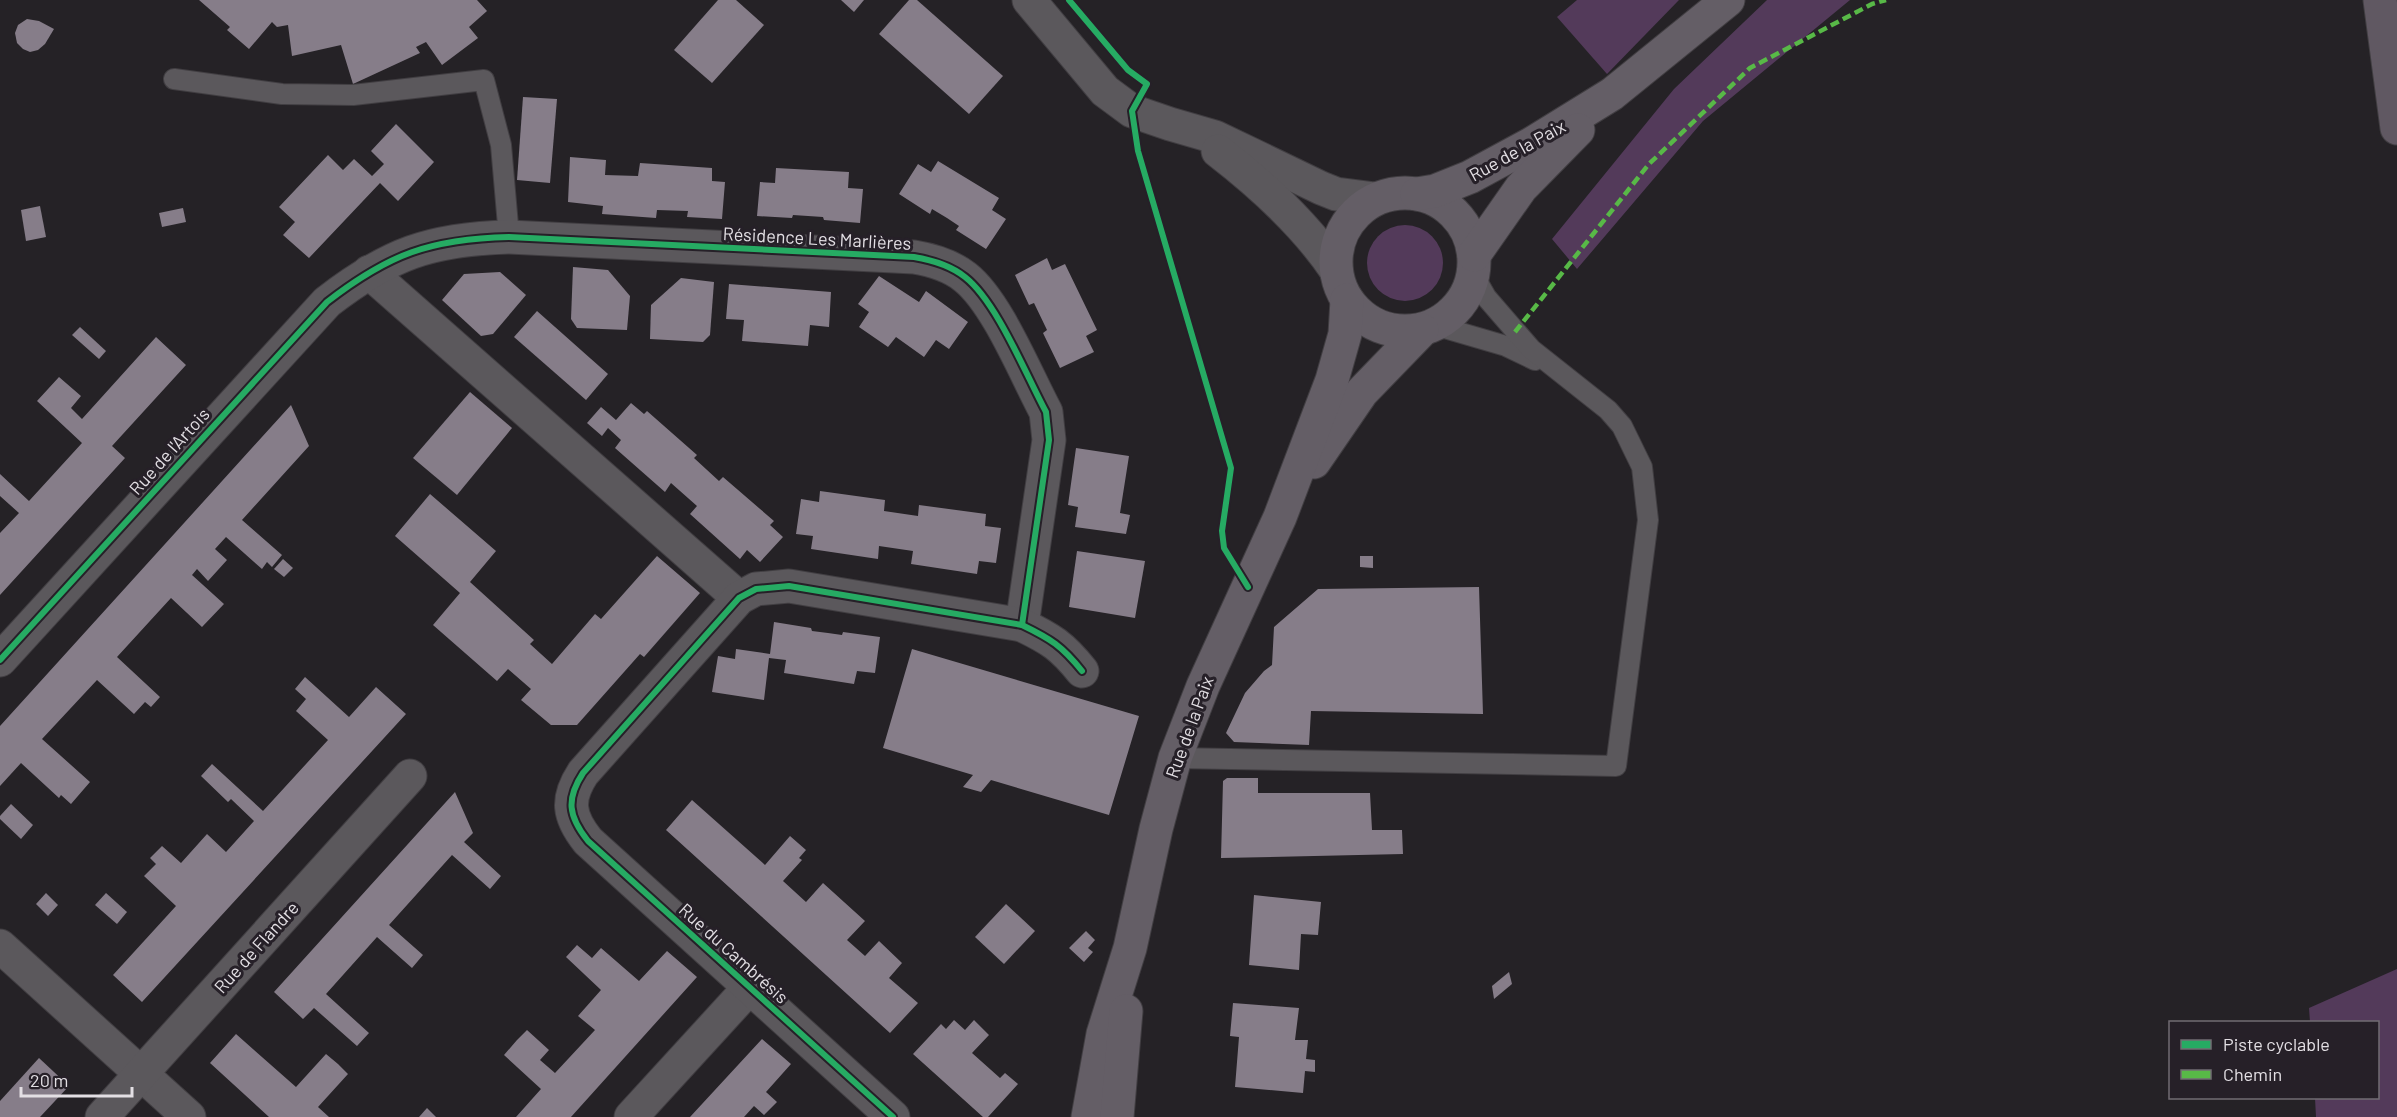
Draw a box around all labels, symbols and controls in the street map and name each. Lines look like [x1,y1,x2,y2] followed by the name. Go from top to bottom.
[1465,114,1569,186] street label: Rue de la Paix
[722,222,912,254] street label: Résidence Les Marlières
[124,403,214,499] street label: Rue de l'Artois
[1160,673,1218,781] street label: Rue de la Paix
[209,897,303,997] street label: Rue de Flandre
[675,898,793,1008] street label: Rue du Cambrésis
[2169,1021,2379,1099] legend
[2223,1033,2330,1055] text: Piste cyclable
[21,1060,132,1098] scale bar
[2223,1063,2282,1085] text: Chemin
[30,1069,68,1091] text: 20 m

